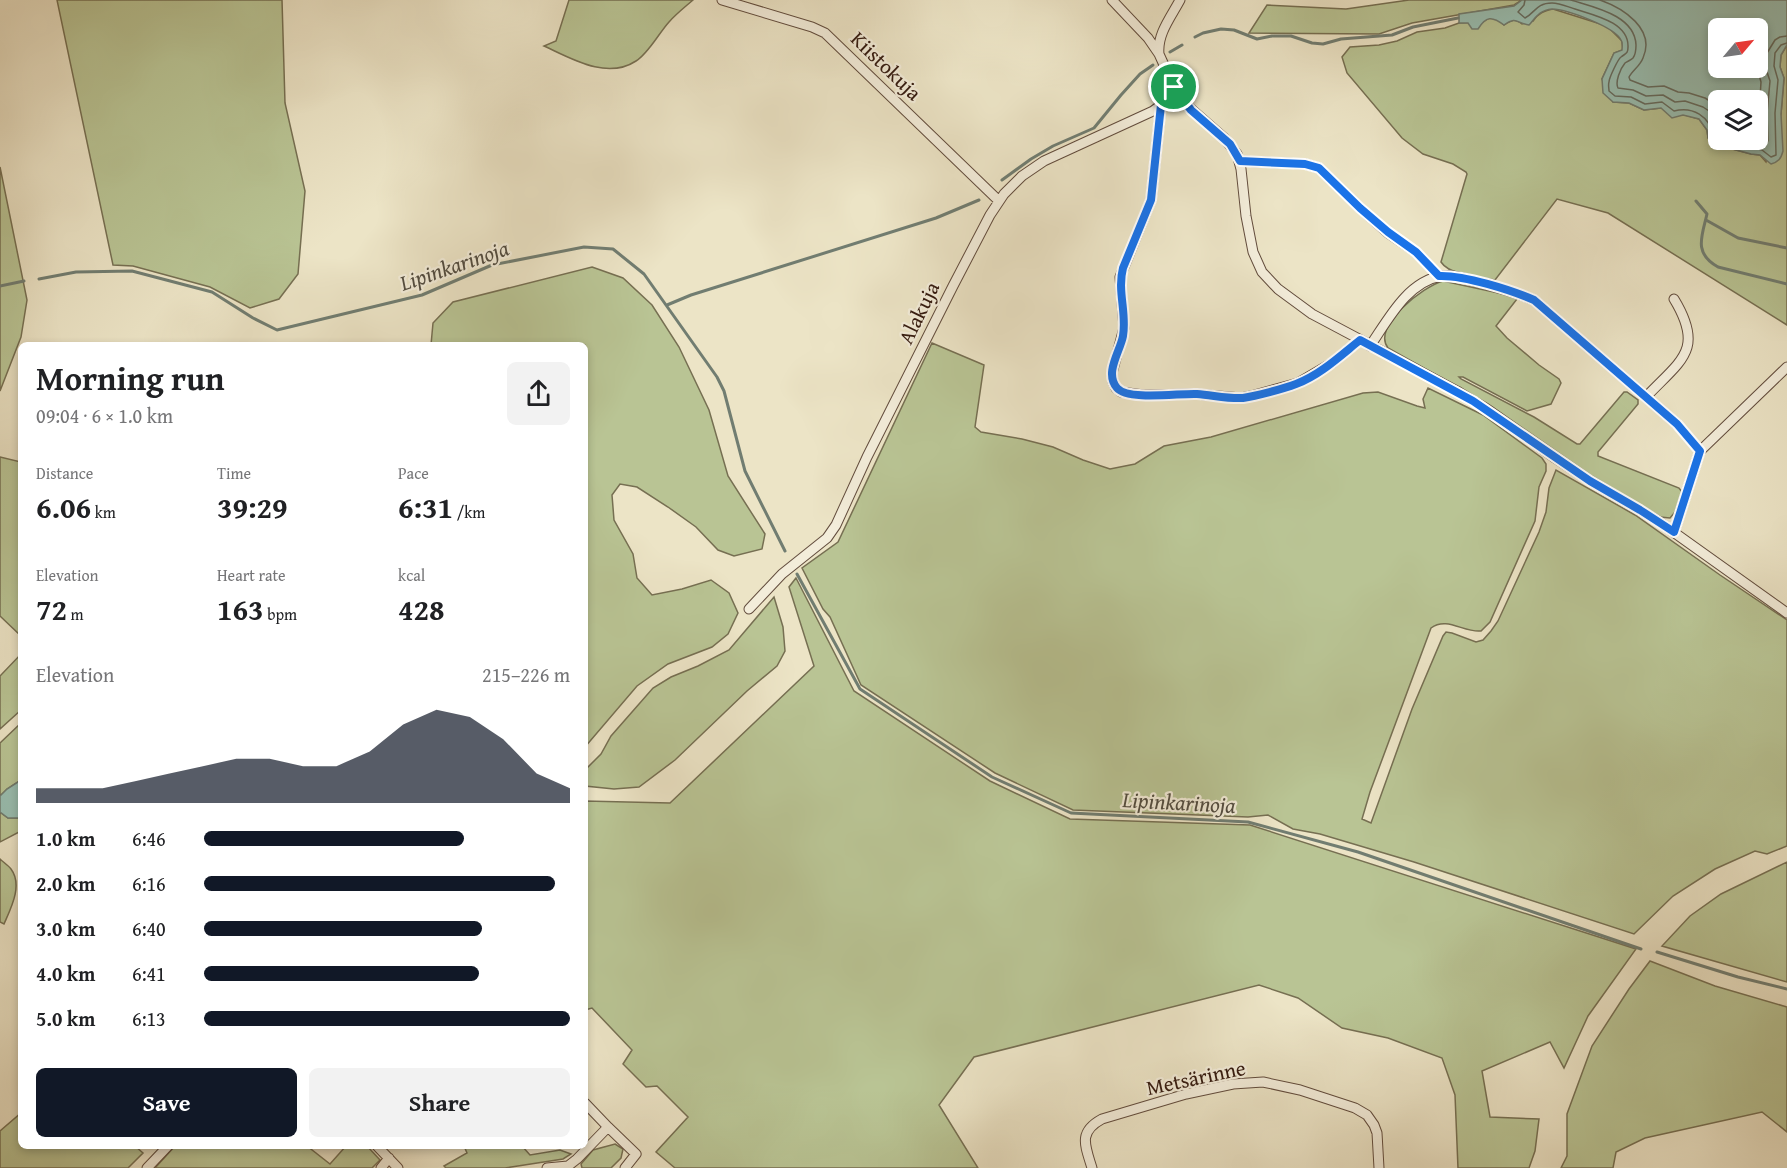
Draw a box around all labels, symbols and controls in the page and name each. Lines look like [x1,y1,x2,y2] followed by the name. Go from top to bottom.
[1708,18,1768,78] north arrow
[1708,18,1768,150] map controls
[844,24,929,108] street label: Kiistokuja
[1148,61,1199,112] pin
[1157,70,1190,103] icon: arrive
[1708,90,1768,150] button: layers
[394,231,513,299] water label: Lipinkarinoja
[890,276,947,349] street label: Alakuja
[36,354,225,402] text: Morning run
[507,362,570,425] button: share
[36,401,173,430] text: 09:04 · 6 × 1.0 km
[36,461,93,485] text: Distance
[217,461,251,485] text: Time
[398,461,429,485] text: Pace
[36,485,91,529] text: 6.06
[217,485,288,529] text: 39:29
[398,485,453,529] text: 6:31
[91,500,116,524] text: km
[453,500,485,524] text: /km
[36,563,99,587] text: Elevation
[217,563,286,587] text: Heart rate
[398,563,425,587] text: kcal
[36,587,67,631] text: 72
[217,587,264,631] text: 163
[398,587,445,631] text: 428
[67,602,84,626] text: m
[264,602,297,626] text: bpm
[36,660,114,689] text: Elevation
[482,660,570,689] text: 215–226 m
[1121,783,1236,821] water label: Lipinkarinoja
[36,824,95,853] text: 1.0 km
[132,824,166,853] text: 6:46
[36,869,95,898] text: 2.0 km
[132,869,166,898] text: 6:16
[36,914,95,943] text: 3.0 km
[132,914,166,943] text: 6:40
[36,959,95,988] text: 4.0 km
[132,959,166,988] text: 6:41
[36,1004,95,1033] text: 5.0 km
[132,1004,166,1033] text: 6:13
[1143,1052,1249,1103] street label: Metsärinne
[36,1068,297,1137] button: Save
[309,1068,570,1137] button: Share

